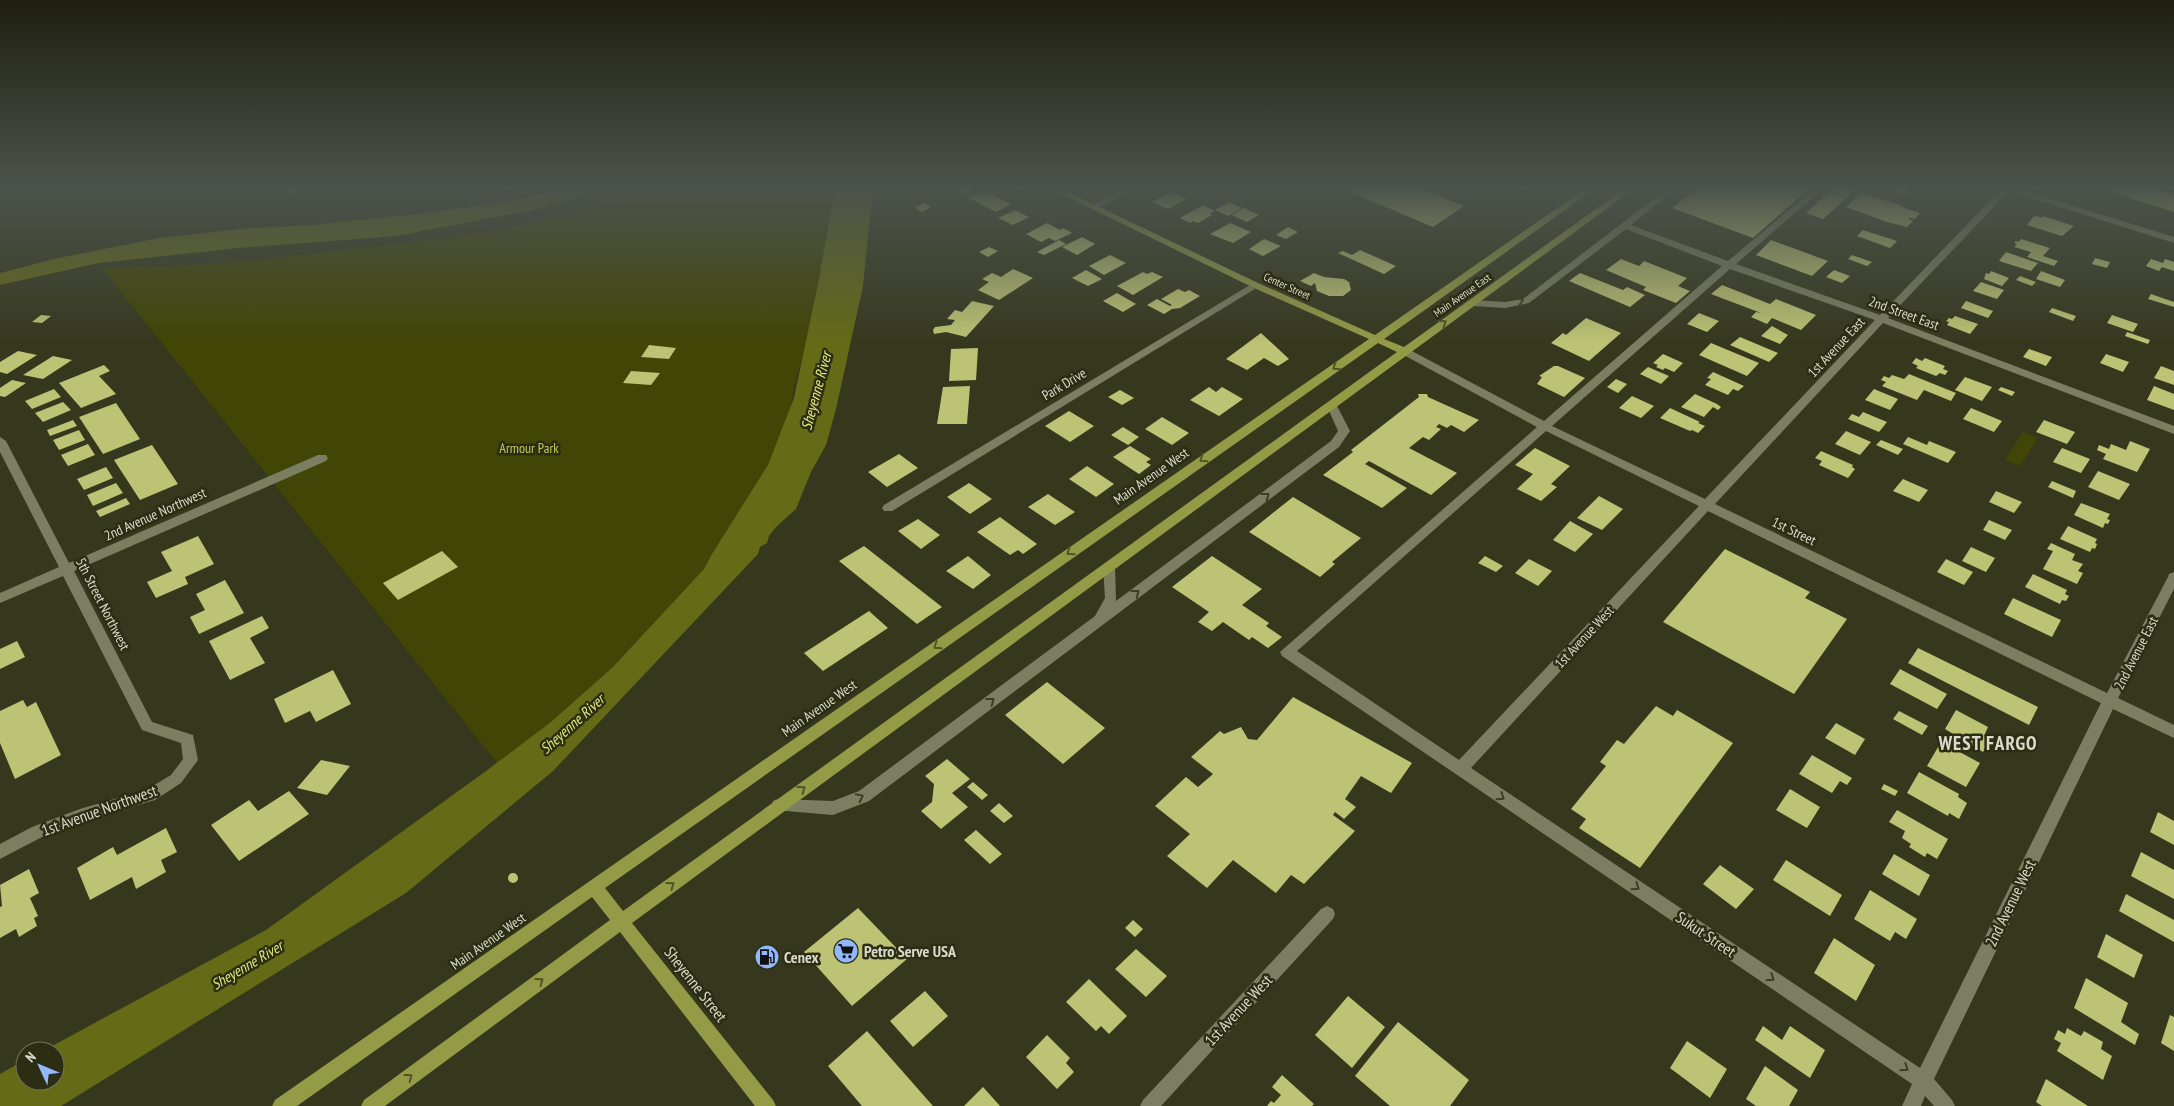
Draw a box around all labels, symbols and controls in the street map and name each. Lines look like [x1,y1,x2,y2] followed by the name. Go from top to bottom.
[1261,269,1313,303] street label: Center Street
[1431,270,1493,320] street label: Main Avenue East
[1866,292,1942,334] street label: 2nd Street East
[1516,297,1524,307] one-way arrow
[1803,313,1869,381] street label: 1st Avenue East
[1438,320,1447,329] one-way arrow
[796,348,836,432] water label: Sheyenne River
[1333,361,1342,370] one-way arrow
[1038,364,1090,404] street label: Park Drive
[499,439,559,457] park label: Armour Park
[1110,443,1192,509] street label: Main Avenue West
[1199,453,1209,462] one-way arrow
[101,483,209,545] street label: 2nd Avenue Northwest
[1260,493,1270,502] one-way arrow
[1769,513,1819,549] street label: 1st Street
[1066,546,1076,555] one-way arrow
[72,555,134,653] street label: 5th Street Northwest
[1130,590,1140,599] one-way arrow
[1551,602,1618,672] street label: 1st Avenue West
[2110,613,2162,693] street label: 2nd Avenue East
[933,640,942,649] one-way arrow
[778,675,860,741] street label: Main Avenue West
[536,689,609,758] water label: Sheyenne River
[985,698,994,706] one-way arrow
[1938,731,2038,755] district label: WEST FARGO
[39,780,160,840] street label: 1st Avenue Northwest
[796,786,805,794] one-way arrow
[1496,790,1505,800] one-way arrow
[855,792,864,803] one-way arrow
[1980,856,2040,950] street label: 2nd Avenue West
[1630,881,1639,890] one-way arrow
[665,882,674,890] one-way arrow
[1672,907,1740,962] street label: Sukut Street
[447,908,529,974] street label: Main Avenue West
[208,935,288,994] water label: Sheyenne River
[833,938,859,964] supermarket icon: Petro Serve USA
[864,941,957,961] place label: Petro Serve USA
[660,942,732,1026] street label: Sheyenne Street
[754,944,780,970] fuel station icon: Cenex
[784,947,819,967] place label: Cenex
[1200,970,1276,1050] street label: 1st Avenue West
[1765,972,1774,981] one-way arrow
[534,978,544,987] one-way arrow
[15,1041,65,1091] north arrow
[22,1048,40,1066] text: N
[1900,1062,1909,1072] one-way arrow
[403,1074,413,1083] one-way arrow

